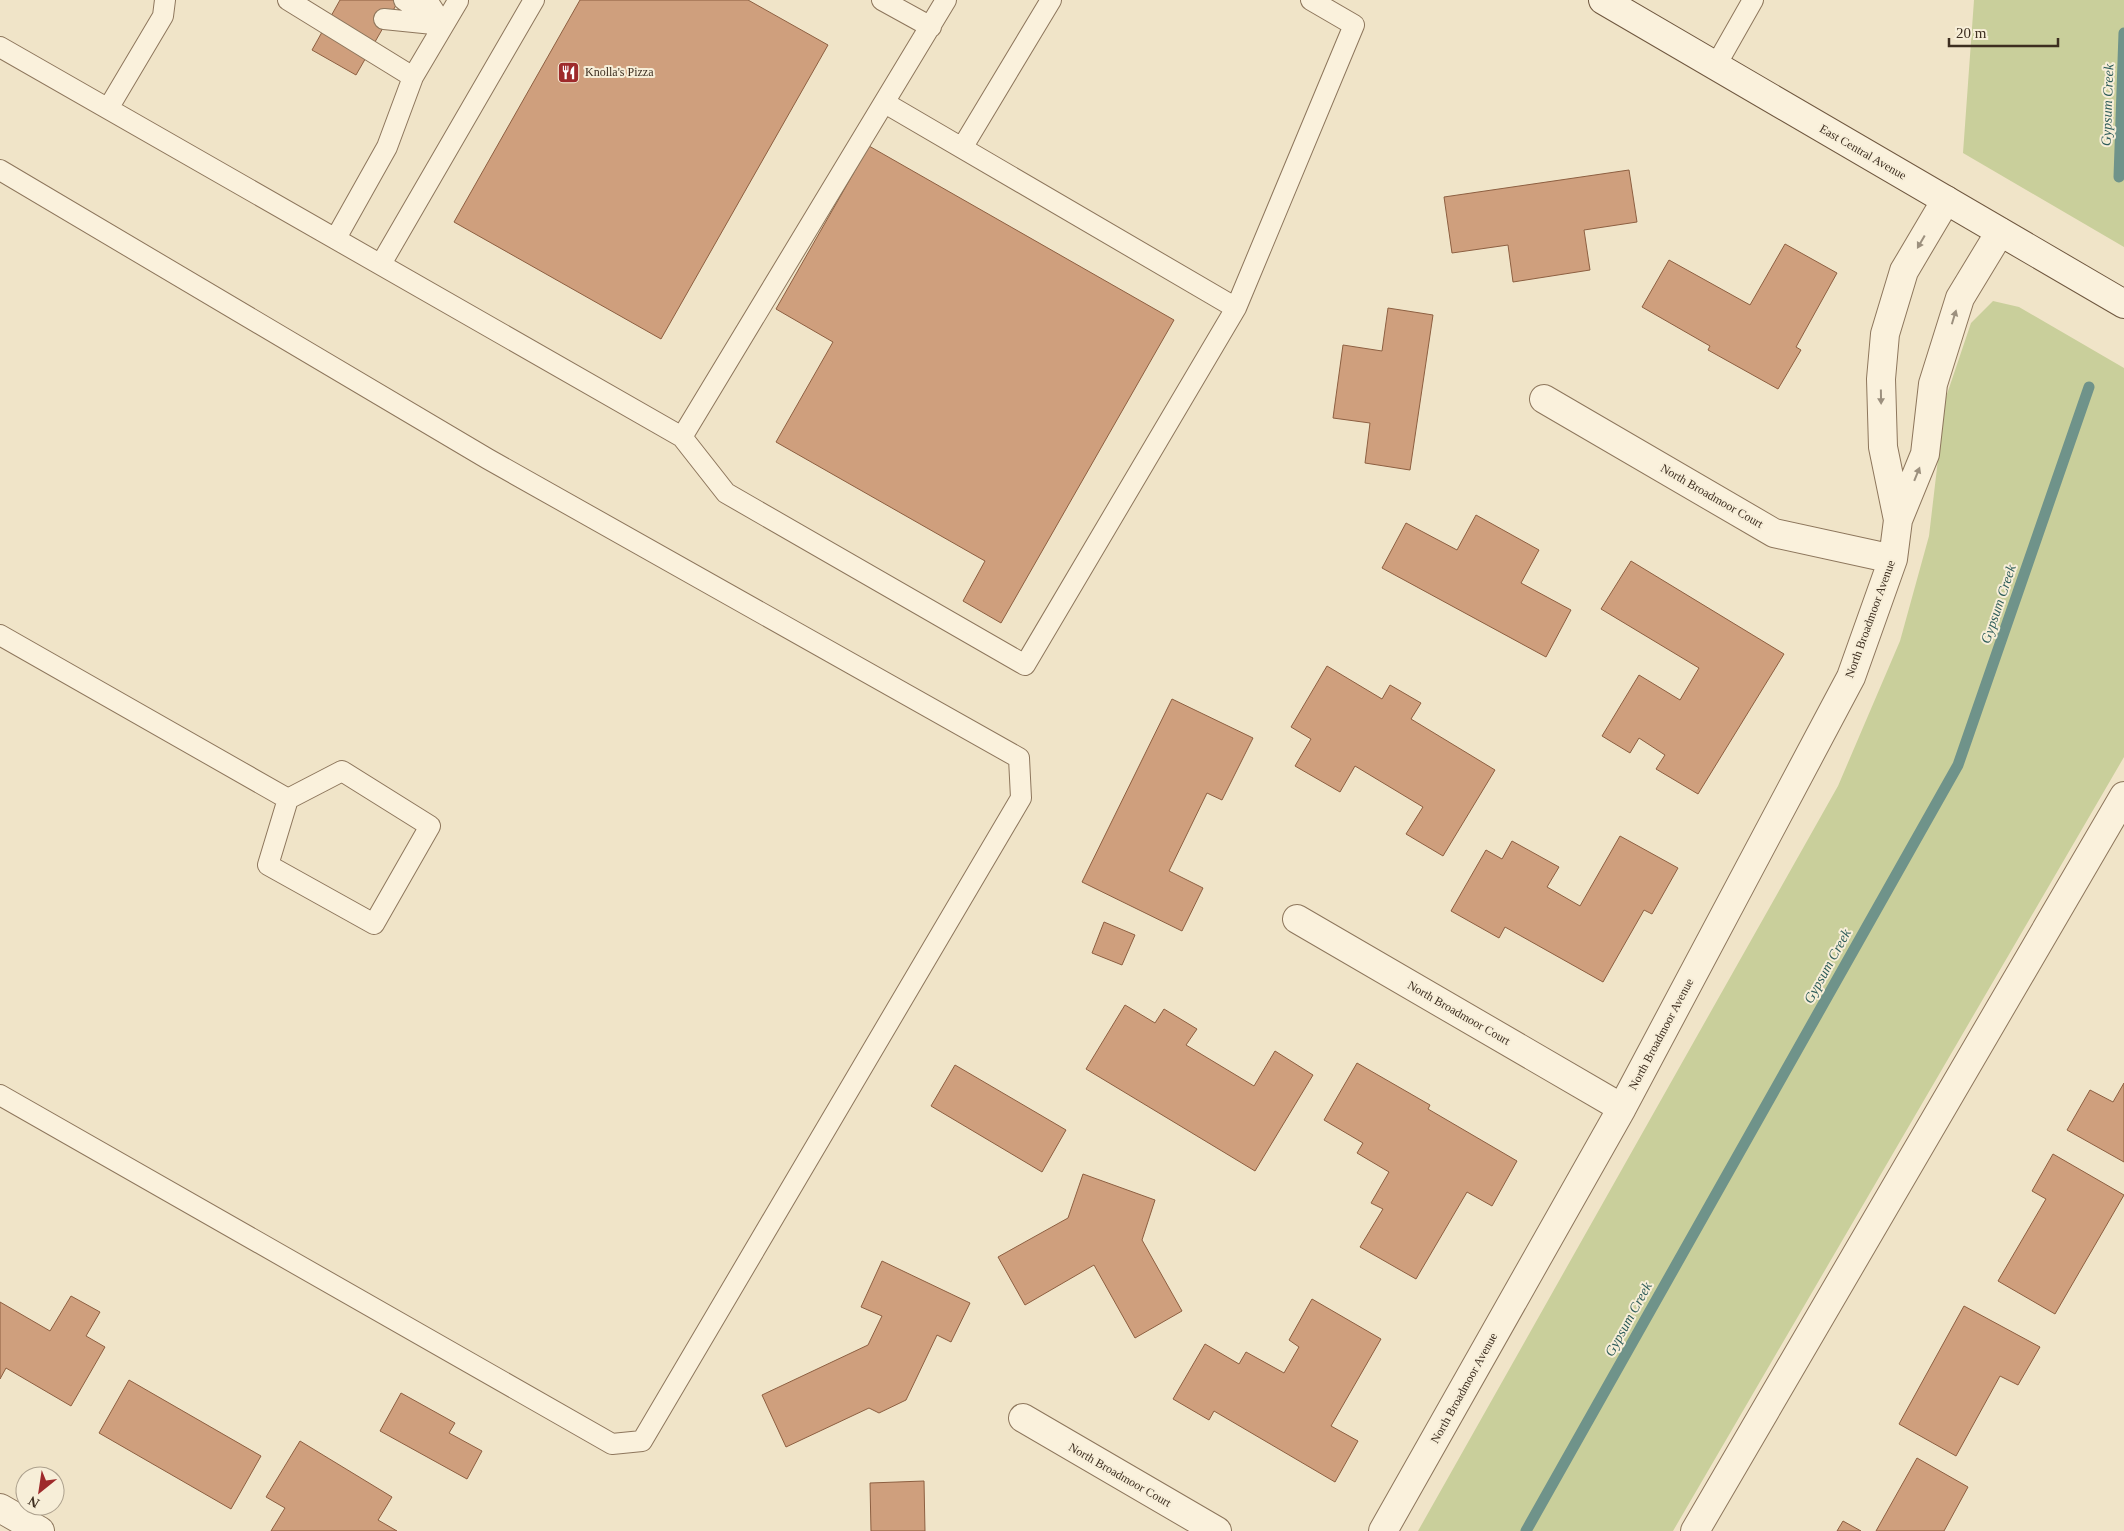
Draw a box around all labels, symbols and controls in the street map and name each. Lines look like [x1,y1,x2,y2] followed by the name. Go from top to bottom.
[1949,15,2058,47] scale bar
[1956,25,1987,41] text: 20 m
[557,60,581,84] restaurant icon: Knolla's Pizza
[2099,63,2116,146] water label: Gypsum Creek
[585,65,654,79] place label: Knolla's Pizza
[1817,122,1909,182] street label: East Central Avenue
[1917,235,1925,250] one-way arrow
[1951,310,1959,325] one-way arrow
[1878,390,1886,406] one-way arrow
[1658,461,1766,531] street label: North Broadmoor Court
[1913,466,1921,481] one-way arrow
[1842,558,1898,680] street label: North Broadmoor Avenue
[1978,562,2019,646] water label: Gypsum Creek
[1801,926,1854,1006] water label: Gypsum Creek
[1626,976,1696,1092] street label: North Broadmoor Avenue
[1405,978,1513,1048] street label: North Broadmoor Court
[1602,1279,1655,1359] water label: Gypsum Creek
[1428,1330,1500,1446] street label: North Broadmoor Avenue
[1066,1440,1174,1510] street label: North Broadmoor Court
[15,1466,65,1516] north arrow
[26,1493,42,1511] text: N

